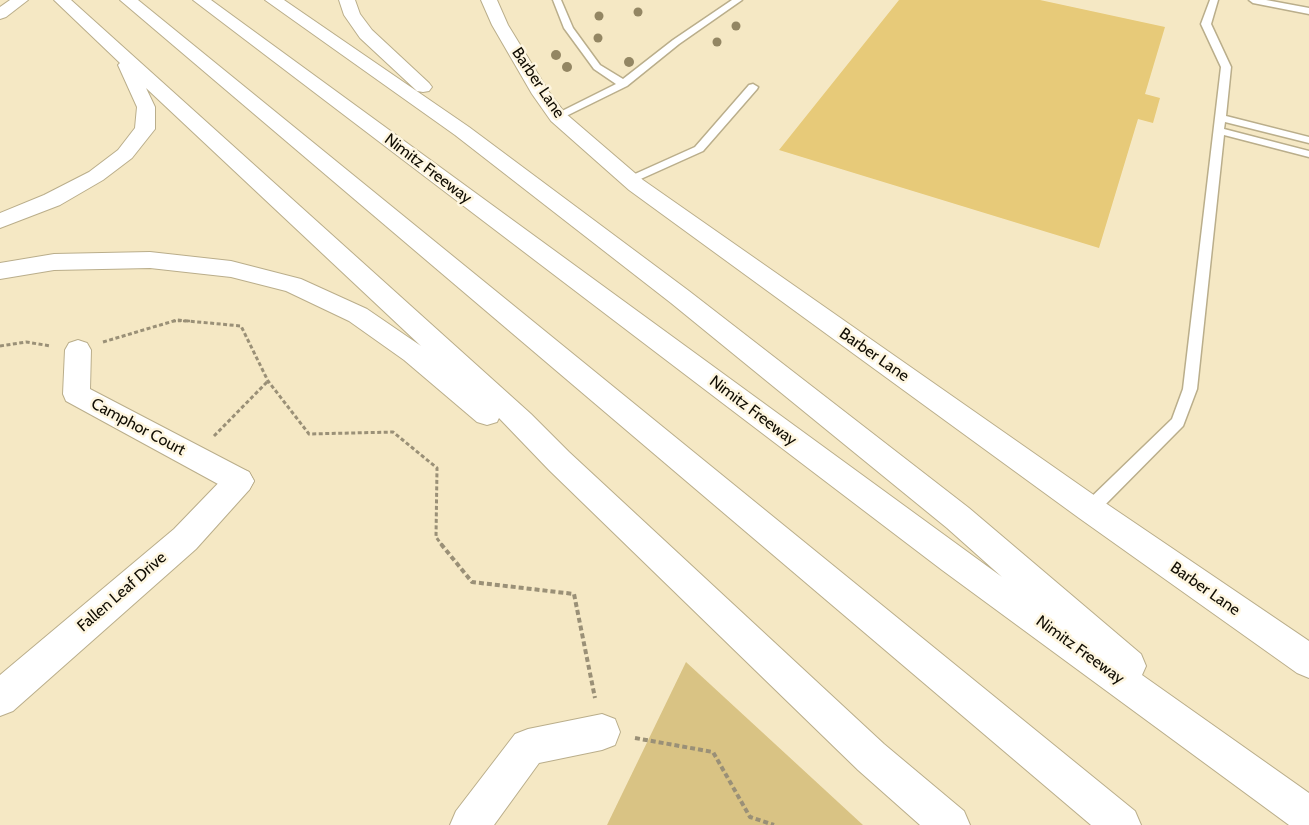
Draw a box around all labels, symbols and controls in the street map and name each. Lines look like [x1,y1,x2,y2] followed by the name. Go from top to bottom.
[507,44,569,122] street label: Barber Lane
[381,130,475,208] street label: Nimitz Freeway
[835,324,913,386] street label: Barber Lane
[706,372,800,450] street label: Nimitz Freeway
[88,394,188,460] street label: Camphor Court
[74,548,170,636] street label: Fallen Leaf Drive
[1166,558,1244,620] street label: Barber Lane
[1032,612,1128,688] street label: Nimitz Freeway

